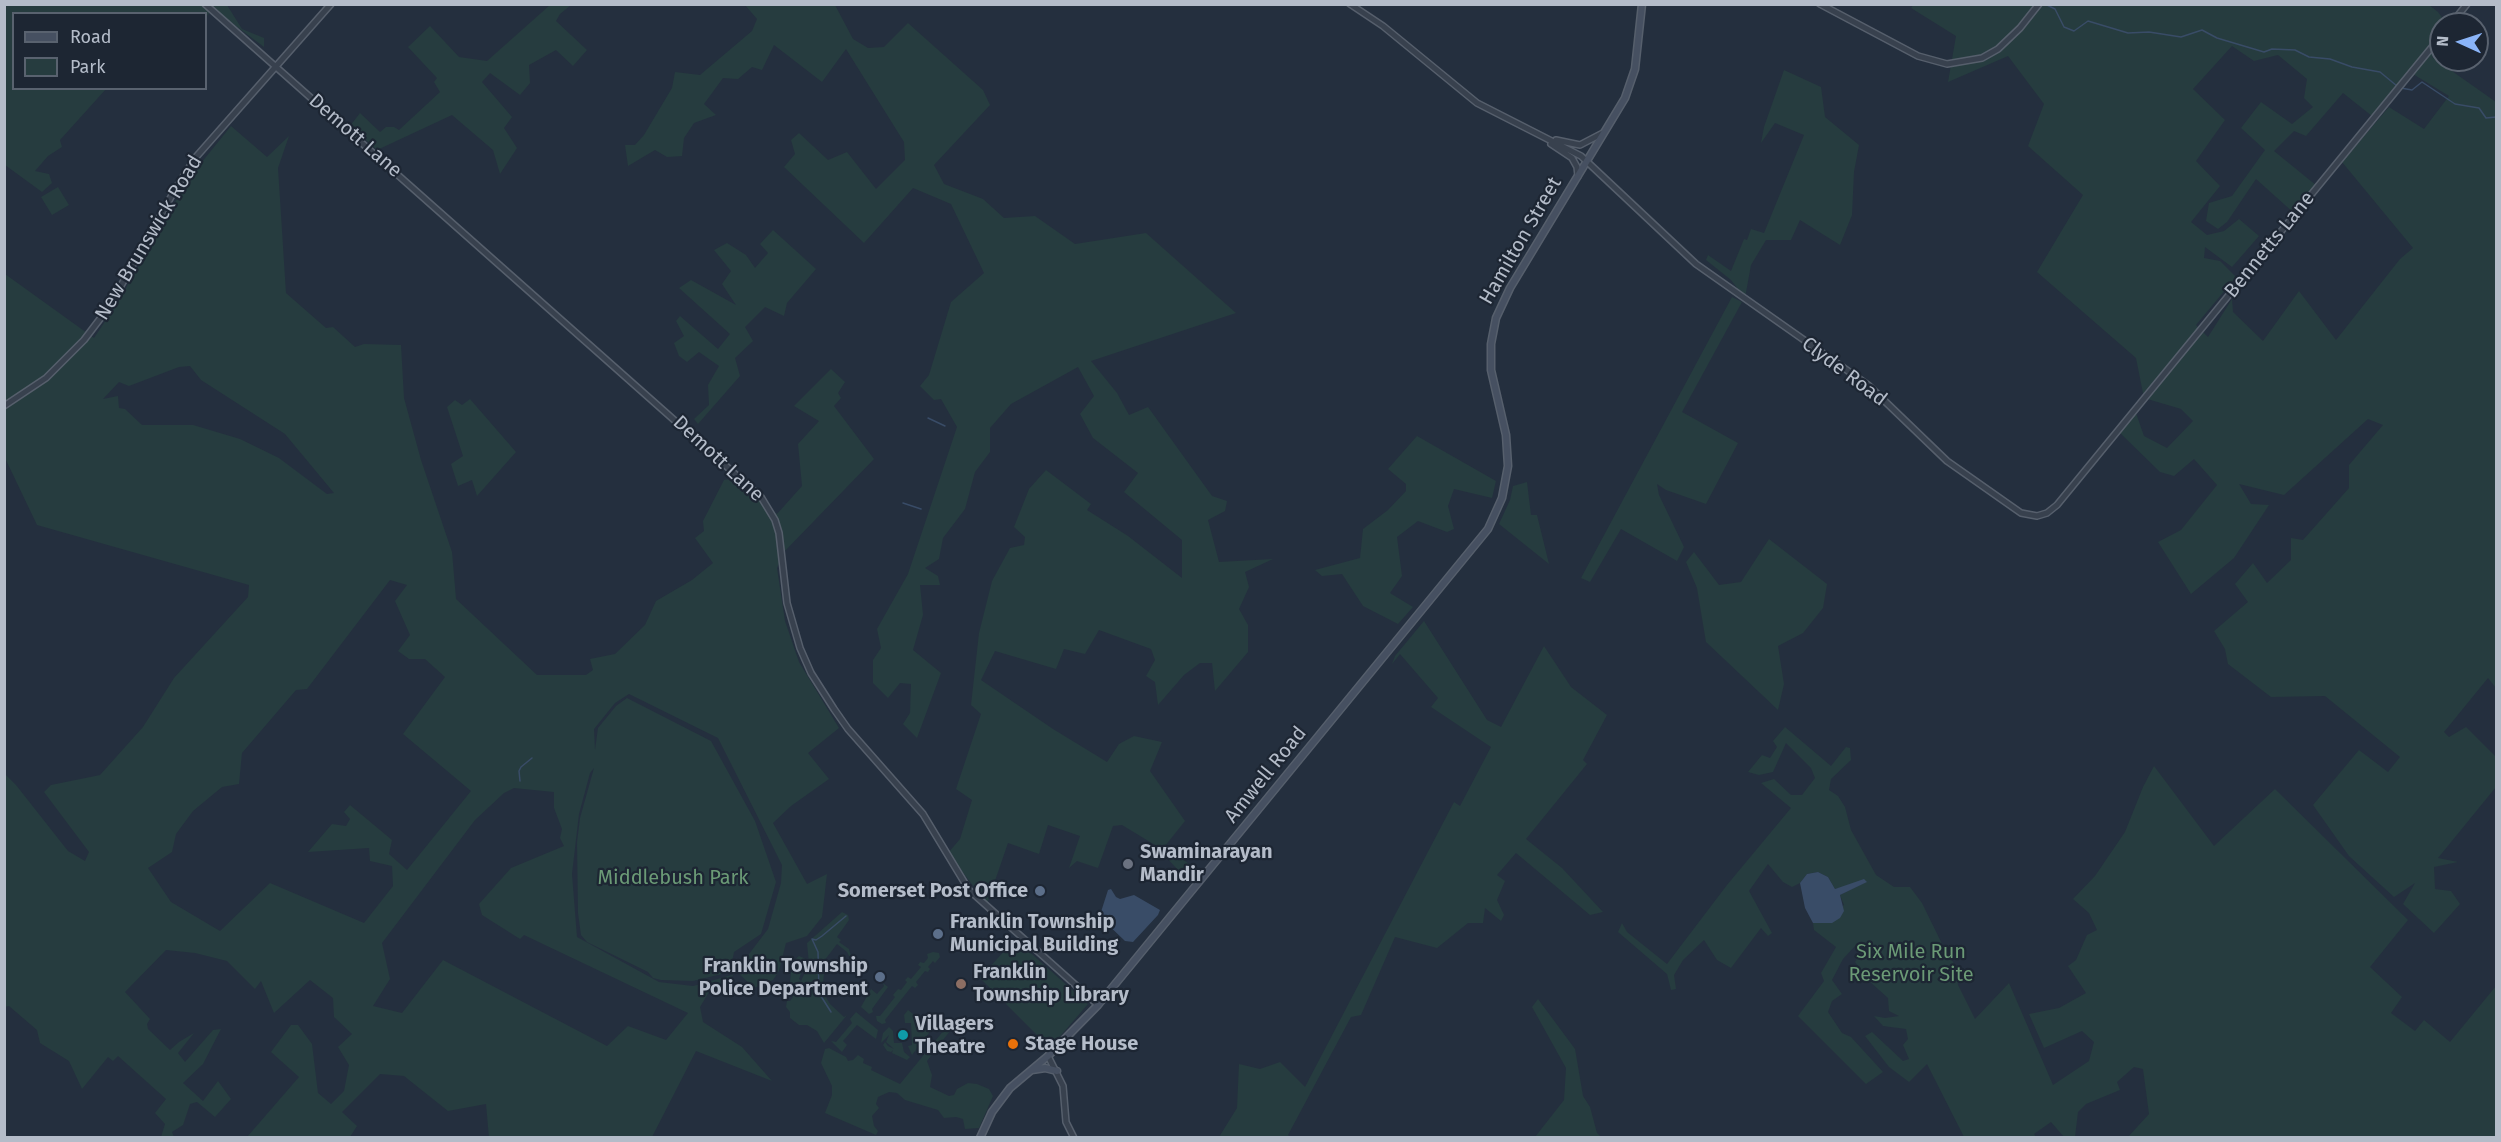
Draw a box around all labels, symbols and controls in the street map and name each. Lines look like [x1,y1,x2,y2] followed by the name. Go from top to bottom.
[12,12,207,90] legend
[2429,12,2489,72] north arrow
[70,26,112,48] text: Road
[2433,35,2452,47] text: N
[70,56,105,78] text: Park
[304,89,406,183] street label: Demott Lane
[90,151,208,325] street label: New Brunswick Road
[1475,173,1567,309] street label: Hamilton Street
[2220,187,2320,303] street label: Bennetts Lane
[1797,332,1891,412] street label: Clyde Road
[668,411,768,507] street label: Demott Lane
[1220,722,1312,828] street label: Amwell Road
[1140,840,1273,887] place label: Swaminarayan Mandir
[1121,857,1135,871] marker: Swaminarayan Mandir
[597,866,749,890] park label: Middlebush Park
[838,879,1028,903] place label: Somerset Post Office
[1033,884,1047,898] marker: Somerset Post Office
[950,910,1118,957] place label: Franklin Township Municipal Building
[931,927,945,941] marker: Franklin Township Municipal Building
[1848,940,1974,987] park label: Six Mile Run Reservoir Site
[699,954,868,1001] place label: Franklin Township Police Department
[973,960,1129,1007] place label: Franklin Township Library
[873,970,887,984] marker: Franklin Township Police Department
[954,977,968,991] marker: Franklin Township Library
[915,1012,994,1059] place label: Villagers Theatre
[896,1028,910,1042] marker: Villagers Theatre
[1025,1032,1138,1056] place label: Stage House
[1006,1037,1020,1051] marker: Stage House

